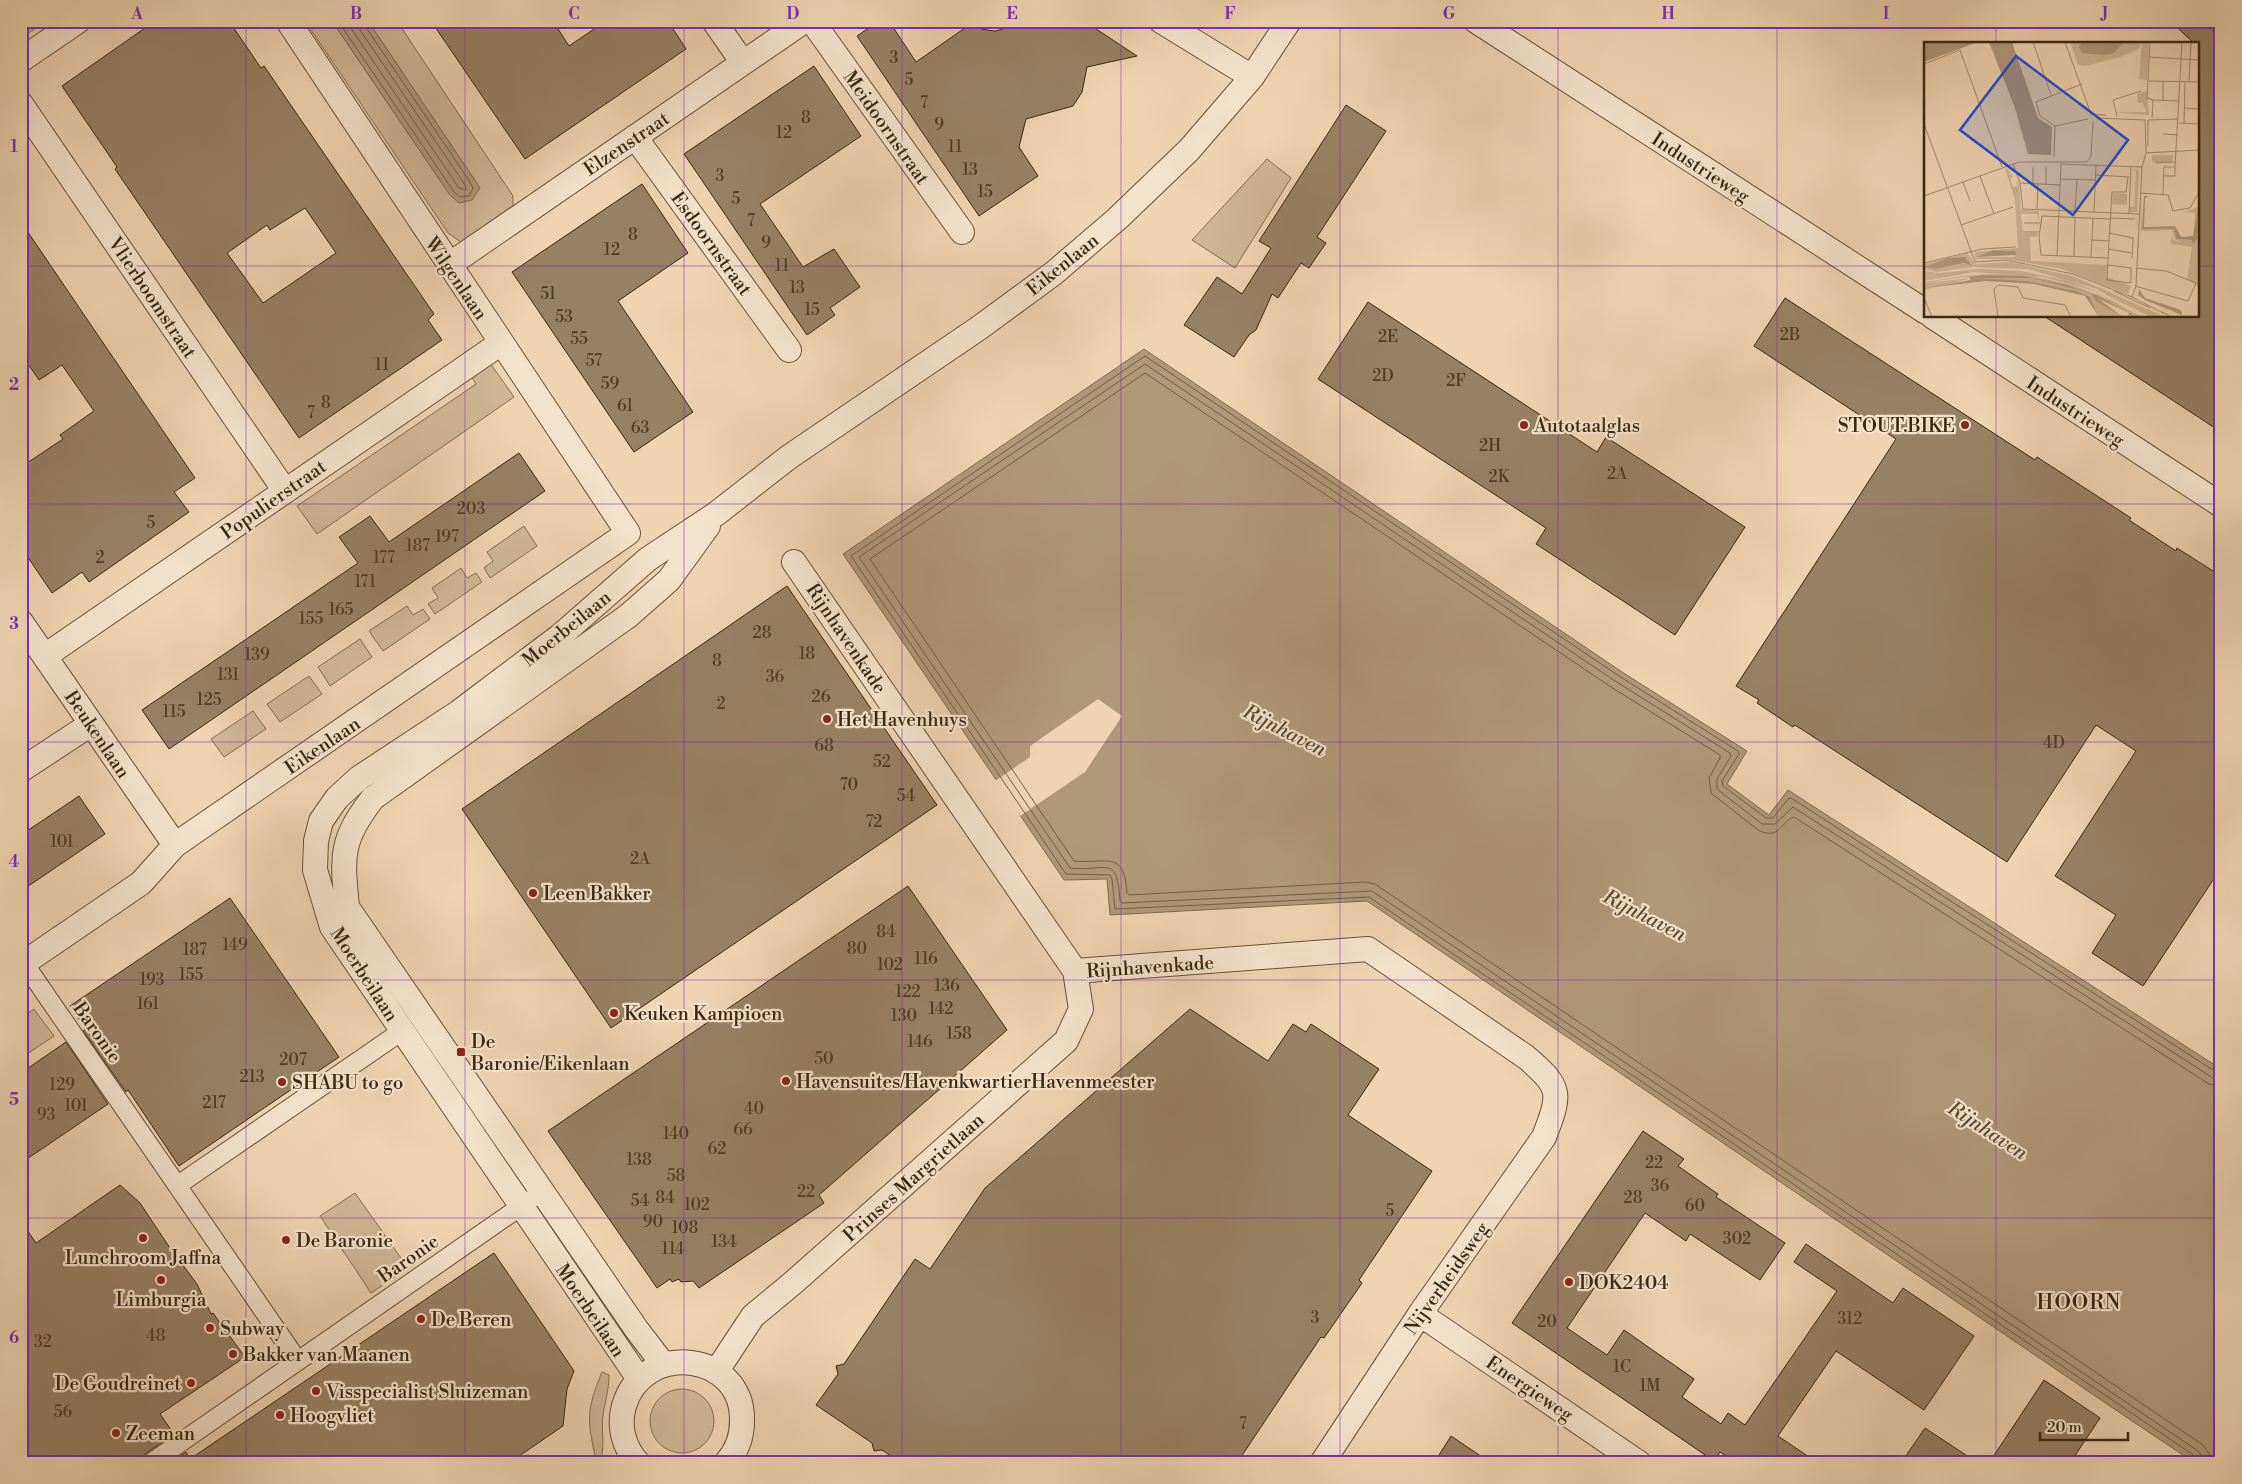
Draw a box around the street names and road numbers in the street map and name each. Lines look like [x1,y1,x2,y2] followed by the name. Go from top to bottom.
[838,66,935,190] street label: Meidoornstraat
[579,106,674,181] street label: Elzenstraat
[1647,127,1754,209] street label: Industrieweg
[665,187,757,300] street label: Esdoornstraat
[1022,228,1104,301] street label: Eikenlaan
[102,231,202,363] street label: Vlierboomstraat
[419,232,493,325] street label: Wilgenlaan
[2022,371,2129,453] street label: Industrieweg
[216,455,331,545] street label: Populierstraat
[800,579,892,698] street label: Rijnhavenkade
[517,585,616,672] street label: Moerbeilaan
[59,685,135,783] street label: Beukenlaan
[280,712,365,780] street label: Eikenlaan
[325,923,404,1026] street label: Moerbeilaan
[1085,951,1215,983] street label: Rijnhavenkade
[67,997,127,1068] street label: Baronie
[838,1108,989,1247] street label: Prinses Margrietlaan
[1399,1217,1495,1340] street label: Nijverheidsweg
[373,1229,444,1289] street label: Baronie
[550,1259,630,1362] street label: Moerbeilaan
[1481,1351,1578,1427] street label: Energieweg

